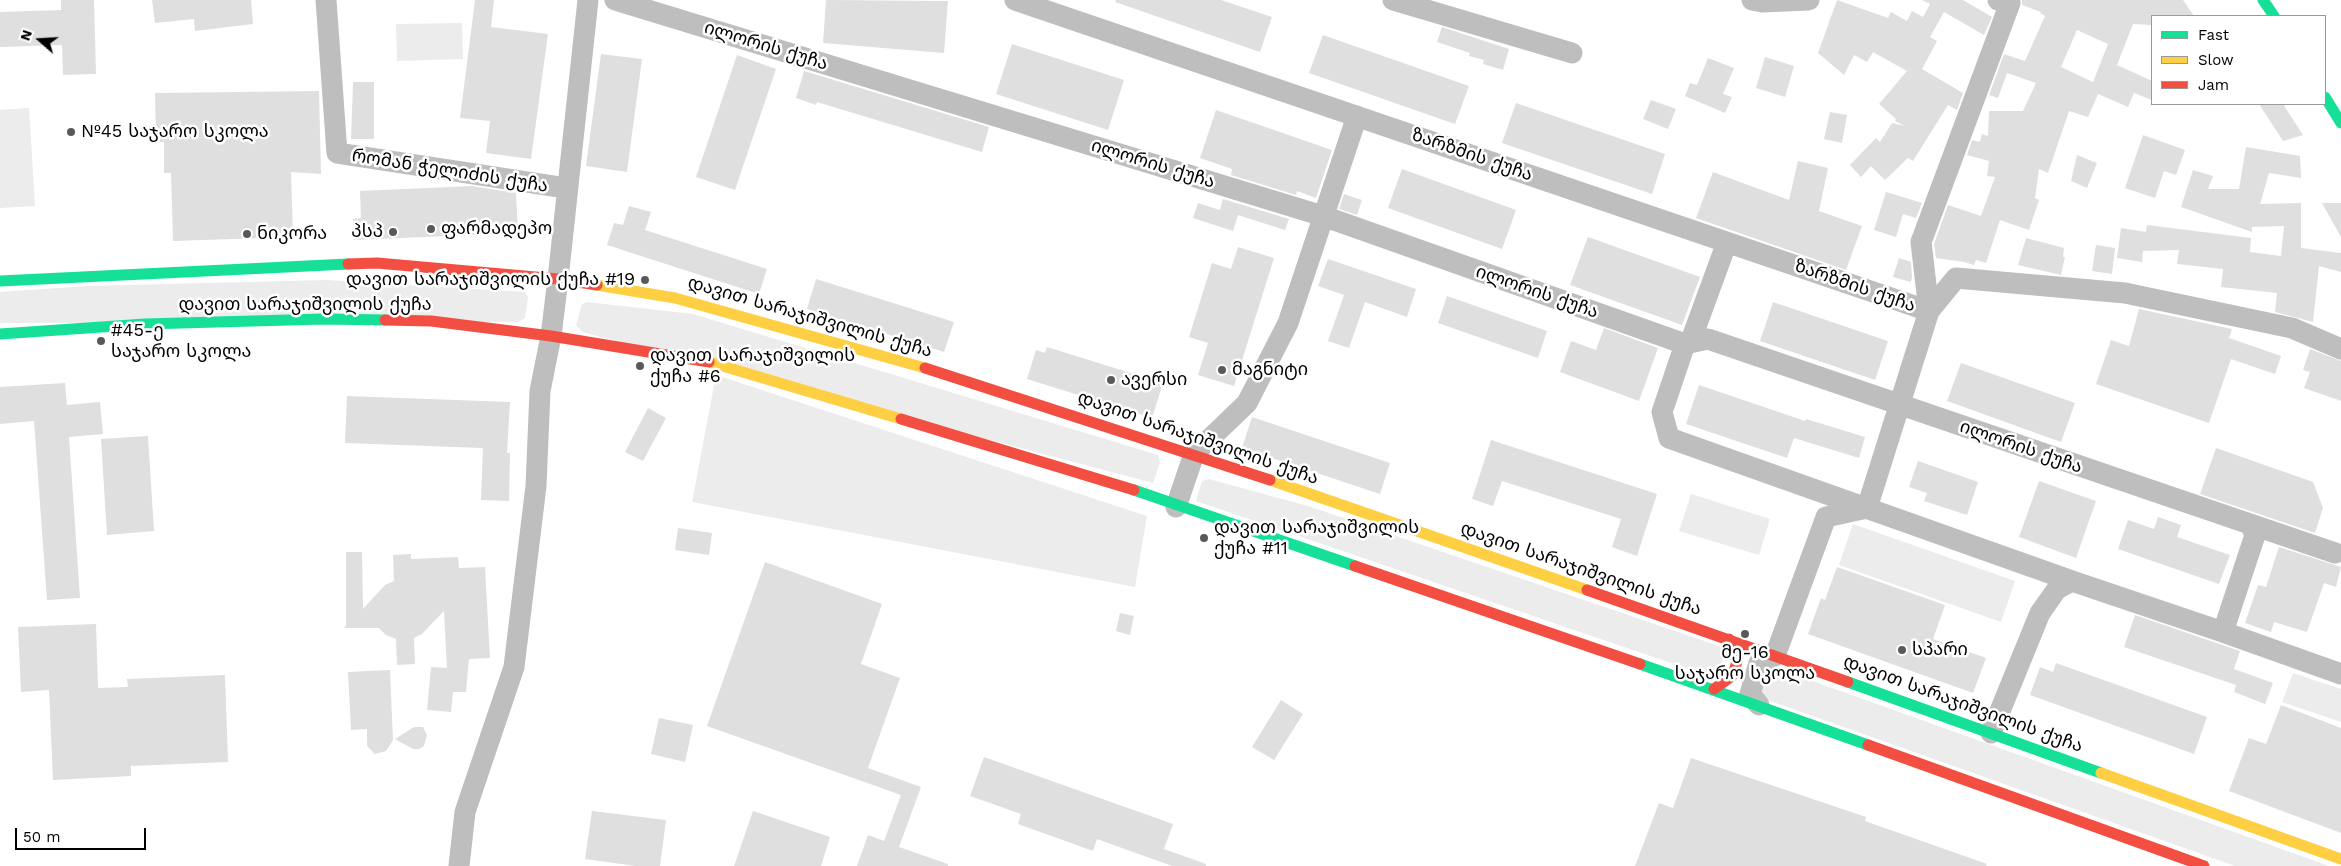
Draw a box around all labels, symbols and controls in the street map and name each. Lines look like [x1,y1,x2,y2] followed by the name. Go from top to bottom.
[15,15,65,65] north arrow
[2151,15,2326,105] legend
[702,17,830,75] street label: ილორის ქუჩა
[2198,26,2229,44] text: Fast
[17,28,35,43] text: N
[2198,51,2234,69] text: Slow
[2198,76,2229,94] text: Jam
[81,121,269,143] place label: №45 საჯარო სკოლა
[1409,124,1535,186] street label: ზარზმის ქუჩა
[65,126,77,138] marker: №45 საჯარო სკოლა
[1089,135,1217,193] street label: ილორის ქუჩა
[350,145,550,197] street label: რომან ჭელიძის ქუჩა
[441,218,552,240] place label: ფარმადეპო
[351,221,383,243] place label: პსპ
[257,223,327,245] place label: ნიკორა
[425,223,437,235] marker: ფარმადეპო
[387,226,399,238] marker: პსპ
[241,228,253,240] marker: ნიკორა
[1792,255,1918,317] street label: ზარზმის ქუჩა
[1473,261,1601,323] street label: ილორის ქუჩა
[346,269,635,291] place label: დავით სარაჯიშვილის ქუჩა #19
[685,272,935,362] street label: დავით სარაჯიშვილის ქუჩა
[639,274,651,286] marker: დავით სარაჯიშვილის ქუჩა #19
[178,294,432,316] street label: დავით სარაჯიშვილის ქუჩა
[111,320,251,362] place label: #45-ე საჯარო სკოლა
[95,335,107,347] marker: #45-ე საჯარო სკოლა
[650,345,855,388] place label: დავით სარაჯიშვილის ქუჩა #6
[1232,359,1308,381] place label: მაგნიტი
[634,360,646,372] marker: დავით სარაჯიშვილის ქუჩა #6
[1216,364,1228,376] marker: მაგნიტი
[1121,369,1187,391] place label: ავერსი
[1105,374,1117,386] marker: ავერსი
[1075,387,1321,489] street label: დავით სარაჯიშვილის ქუჩა
[1957,416,2085,478] street label: ილორის ქუჩა
[1214,517,1419,560] place label: დავით სარაჯიშვილის ქუჩა #11
[1458,518,1704,620] street label: დავით სარაჯიშვილის ქუჩა
[1198,532,1210,544] marker: დავით სარაჯიშვილის ქუჩა #11
[1739,628,1751,640] marker: მე-16 საჯარო სკოლა
[1912,639,1968,661] place label: სპარი
[1675,642,1815,684] place label: მე-16 საჯარო სკოლა
[1896,644,1908,656] marker: სპარი
[1840,651,2086,757] street label: დავით სარაჯიშვილის ქუჩა
[18,818,149,850] scale bar
[23,828,60,846] text: 50 m

